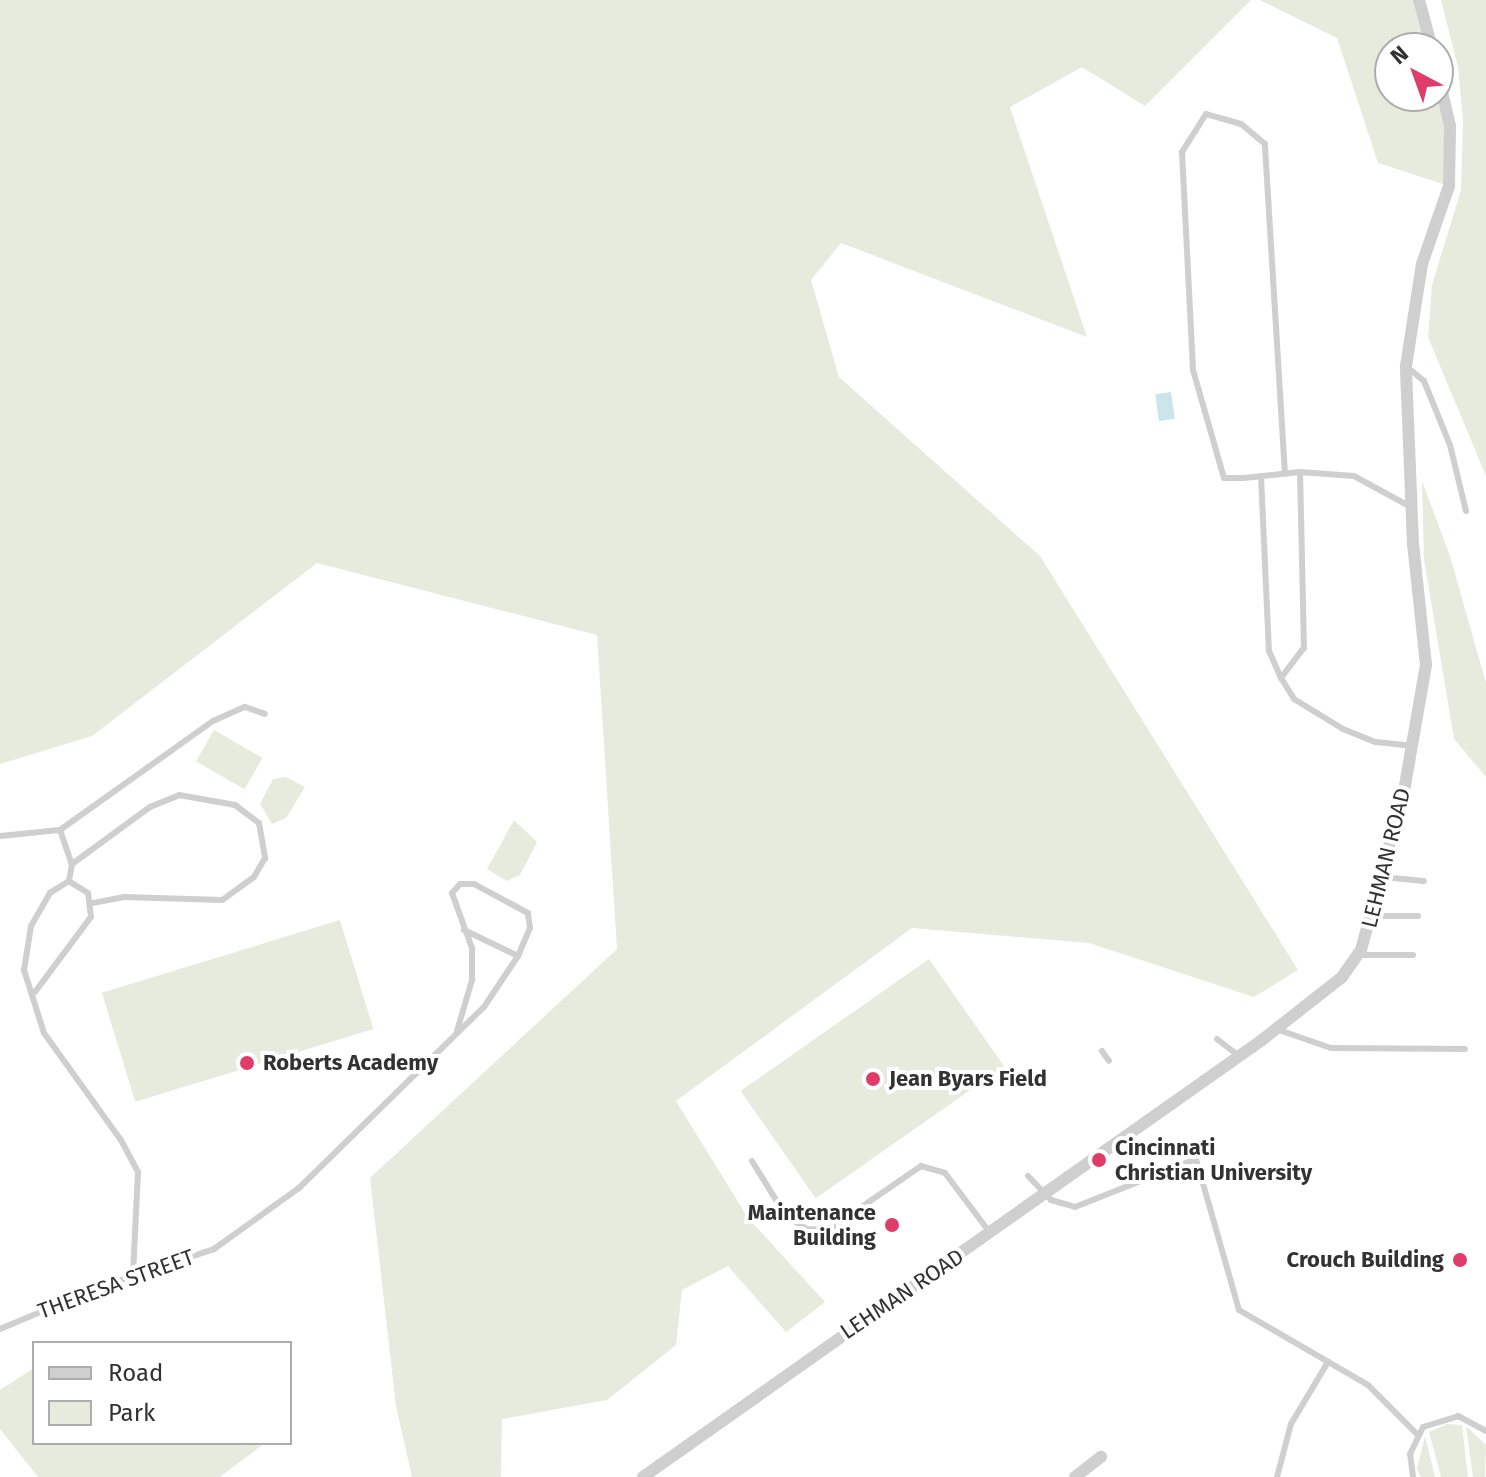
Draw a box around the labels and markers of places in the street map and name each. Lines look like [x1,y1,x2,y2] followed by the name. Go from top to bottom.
[263,1050,438,1076] place label: Roberts Academy
[238,1054,256,1072] marker: Roberts Academy
[889,1066,1047,1092] place label: Jean Byars Field
[864,1070,882,1088] marker: Jean Byars Field
[1115,1134,1312,1186] place label: Cincinnati Christian University
[1090,1151,1108,1169] marker: Cincinnati Christian University
[748,1199,876,1250] place label: Maintenance Building
[883,1216,901,1234] marker: Maintenance Building
[1287,1247,1444,1273] place label: Crouch Building
[1451,1251,1469,1269] marker: Crouch Building

